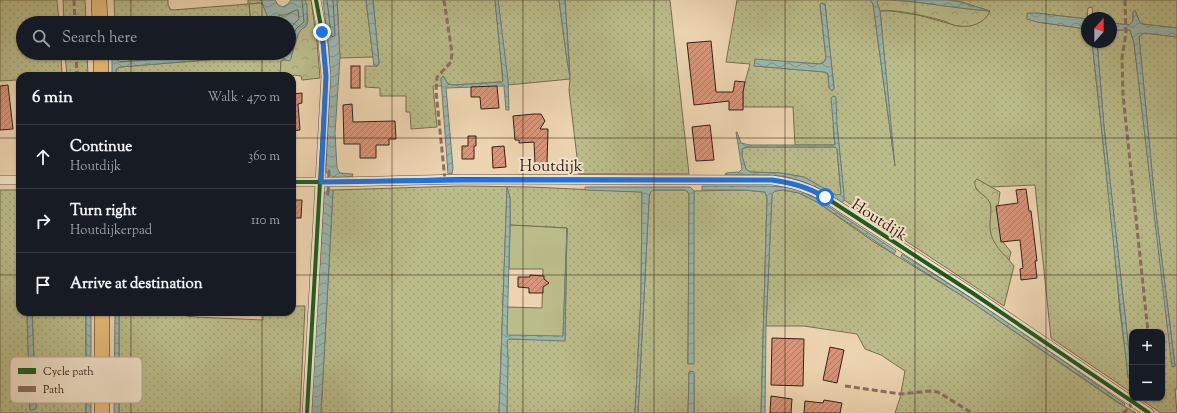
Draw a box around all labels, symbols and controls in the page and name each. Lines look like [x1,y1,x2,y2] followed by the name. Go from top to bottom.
[1081,12,1117,48] north arrow
[16,16,296,60] search box
[313,23,331,41] route end
[30,27,52,49] icon: search
[62,28,137,49] text: Search here
[32,86,73,110] text: 6 min
[207,89,280,107] text: Walk · 470 m
[70,137,132,158] text: Continue
[32,146,54,168] icon: ahead
[248,148,280,166] text: 360 m
[520,156,583,179] street label: Houtdijk
[70,158,121,176] text: Houtdijk
[816,188,834,206] route start
[846,194,911,248] street label: Houtdijk
[70,201,136,222] text: Turn right
[32,210,54,232] icon: right
[251,212,280,230] text: 110 m
[70,222,152,240] text: Houtdijkerpad
[32,274,54,296] icon: arrive
[70,274,203,295] text: Arrive at destination
[1129,329,1165,401] map controls
[1129,329,1165,365] button: +
[10,357,142,403] legend
[43,364,94,380] text: Cycle path
[1129,365,1165,401] button: −
[43,382,65,398] text: Path

